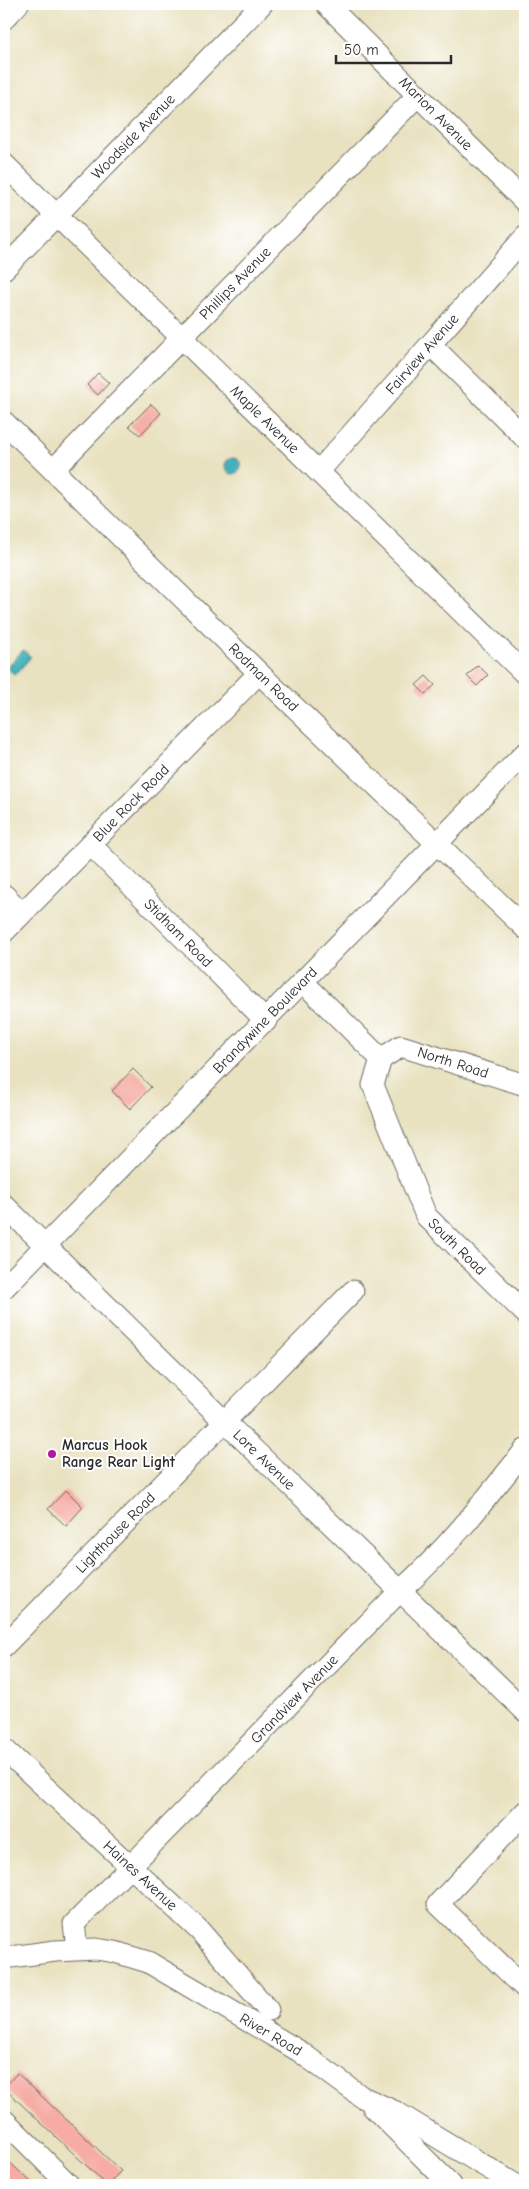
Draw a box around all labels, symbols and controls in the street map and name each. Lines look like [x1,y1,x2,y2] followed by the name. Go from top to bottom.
[336,32,452,64] scale bar
[344,41,379,59] text: 50 m
[395,73,477,154] street label: Marion Avenue
[88,90,179,183] street label: Woodside Avenue
[196,242,275,323] street label: Phillips Avenue
[382,309,463,398] street label: Fairview Avenue
[226,381,304,458] street label: Maple Avenue
[225,639,302,715] street label: Rodman Road
[89,761,173,845] street label: Blue Rock Road
[140,895,216,971] street label: Stidham Road
[209,963,321,1077] street label: Brandywine Boulevard
[415,1043,491,1082] street label: North Road
[424,1214,490,1279] street label: South Road
[229,1426,299,1494] street label: Lore Avenue
[62,1436,176,1471] place label: Marcus Hook Range Rear Light
[46,1448,58,1460] marker: Marcus Hook Range Rear Light
[72,1489,159,1577] street label: Lighthouse Road
[247,1650,342,1747] street label: Grandview Avenue
[99,1837,182,1915] street label: Haines Avenue
[237,2009,305,2060] street label: River Road

